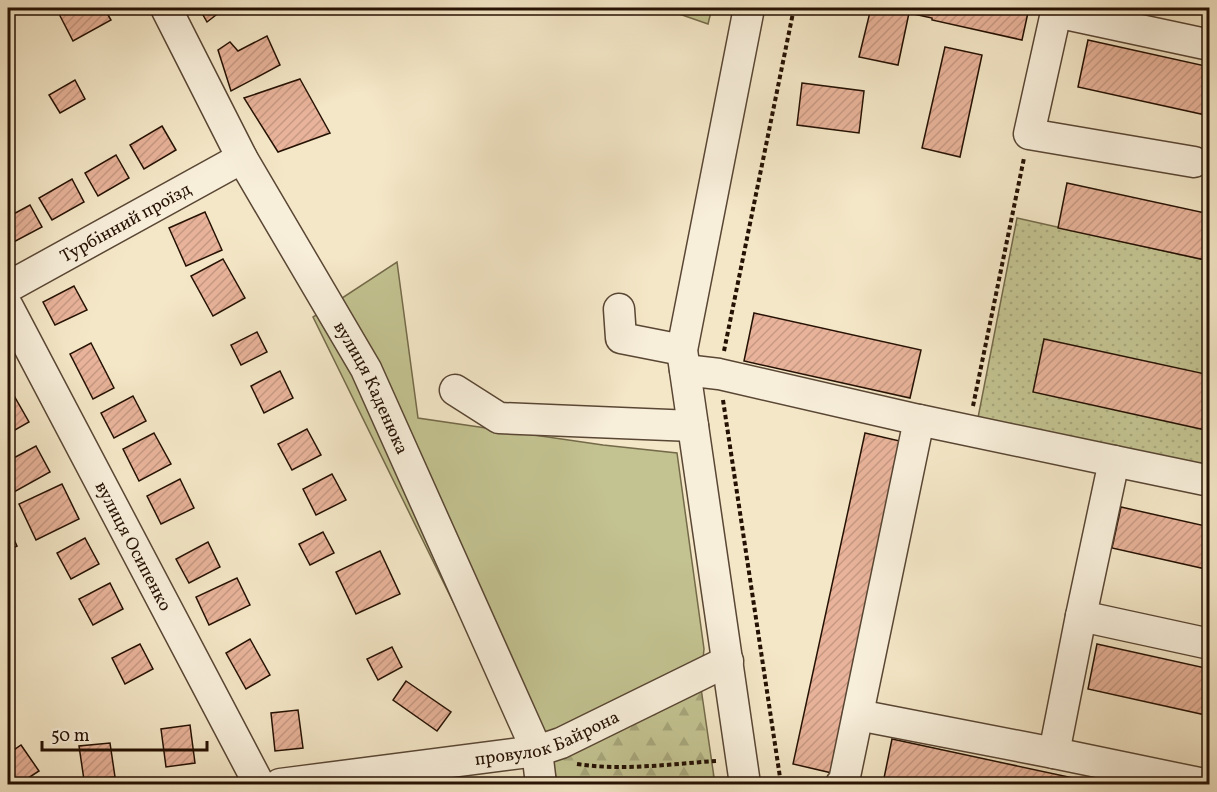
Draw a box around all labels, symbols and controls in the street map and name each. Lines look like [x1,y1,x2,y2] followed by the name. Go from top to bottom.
[56,177,196,270] street label: Турбінний проїзд
[327,317,414,459] street label: вулиця Каденюка
[88,477,177,616] street label: вулиця Осипенко
[473,705,624,773] street label: провулок Байрона
[42,714,207,752] scale bar
[51,724,90,749] text: 50 m

